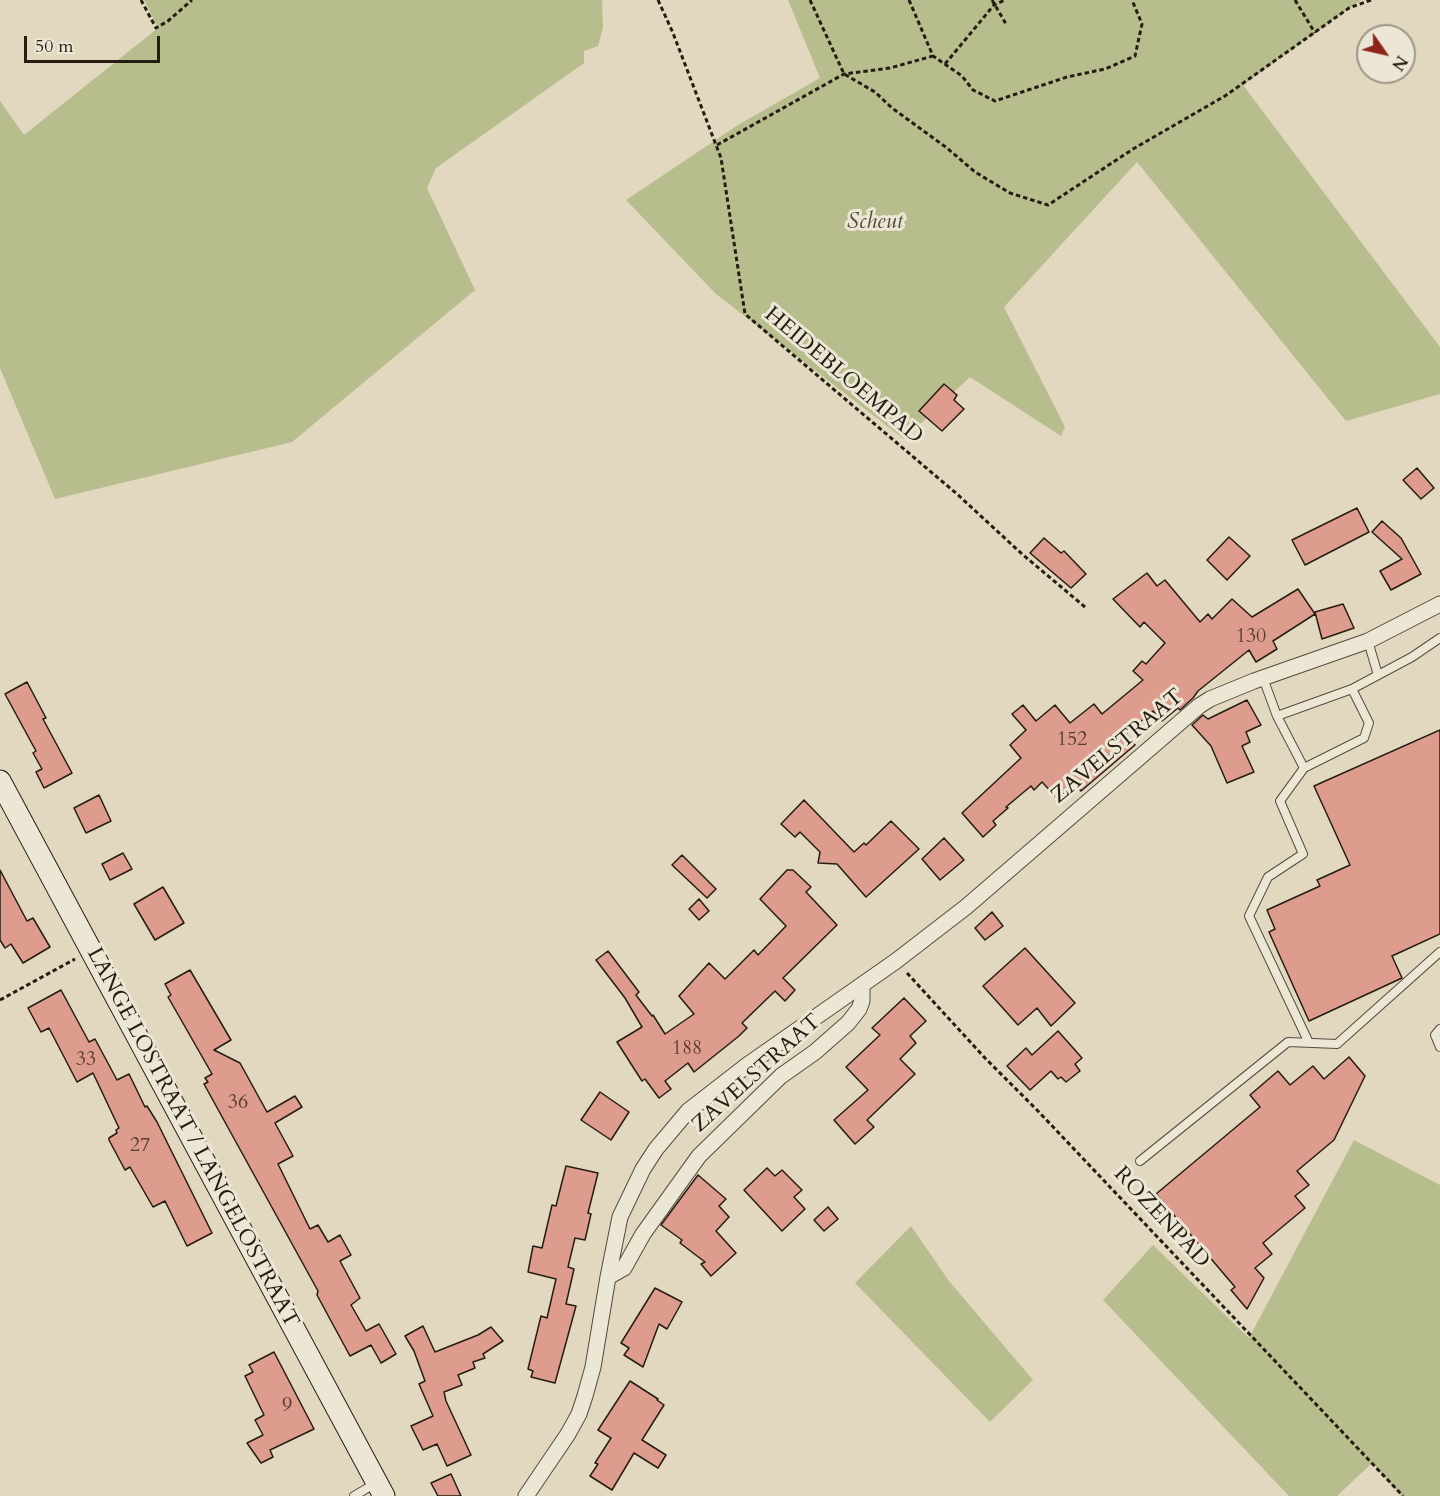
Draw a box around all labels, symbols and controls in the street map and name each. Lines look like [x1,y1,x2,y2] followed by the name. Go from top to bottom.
[27,24,164,62] scale bar
[1356,24,1416,84] north arrow
[35,34,74,59] text: 50 m
[1386,51,1412,75] text: N
[847,210,903,236] park label: Scheut
[758,302,928,450] street label: HEIDEBLOEMPAD
[1236,625,1266,649] house number: 130
[1047,684,1189,810] street label: ZAVELSTRAAT
[1057,728,1087,752] house number: 152
[80,943,304,1333] street label: LANGE LOSTRAAT / LANGELOSTRAAT
[687,1009,827,1139] street label: ZAVELSTRAAT
[672,1037,702,1061] house number: 188
[76,1048,96,1072] house number: 33
[228,1091,248,1115] house number: 36
[130,1134,150,1158] house number: 27
[1107,1162,1215,1274] street label: ROZENPAD
[282,1394,292,1418] house number: 9

